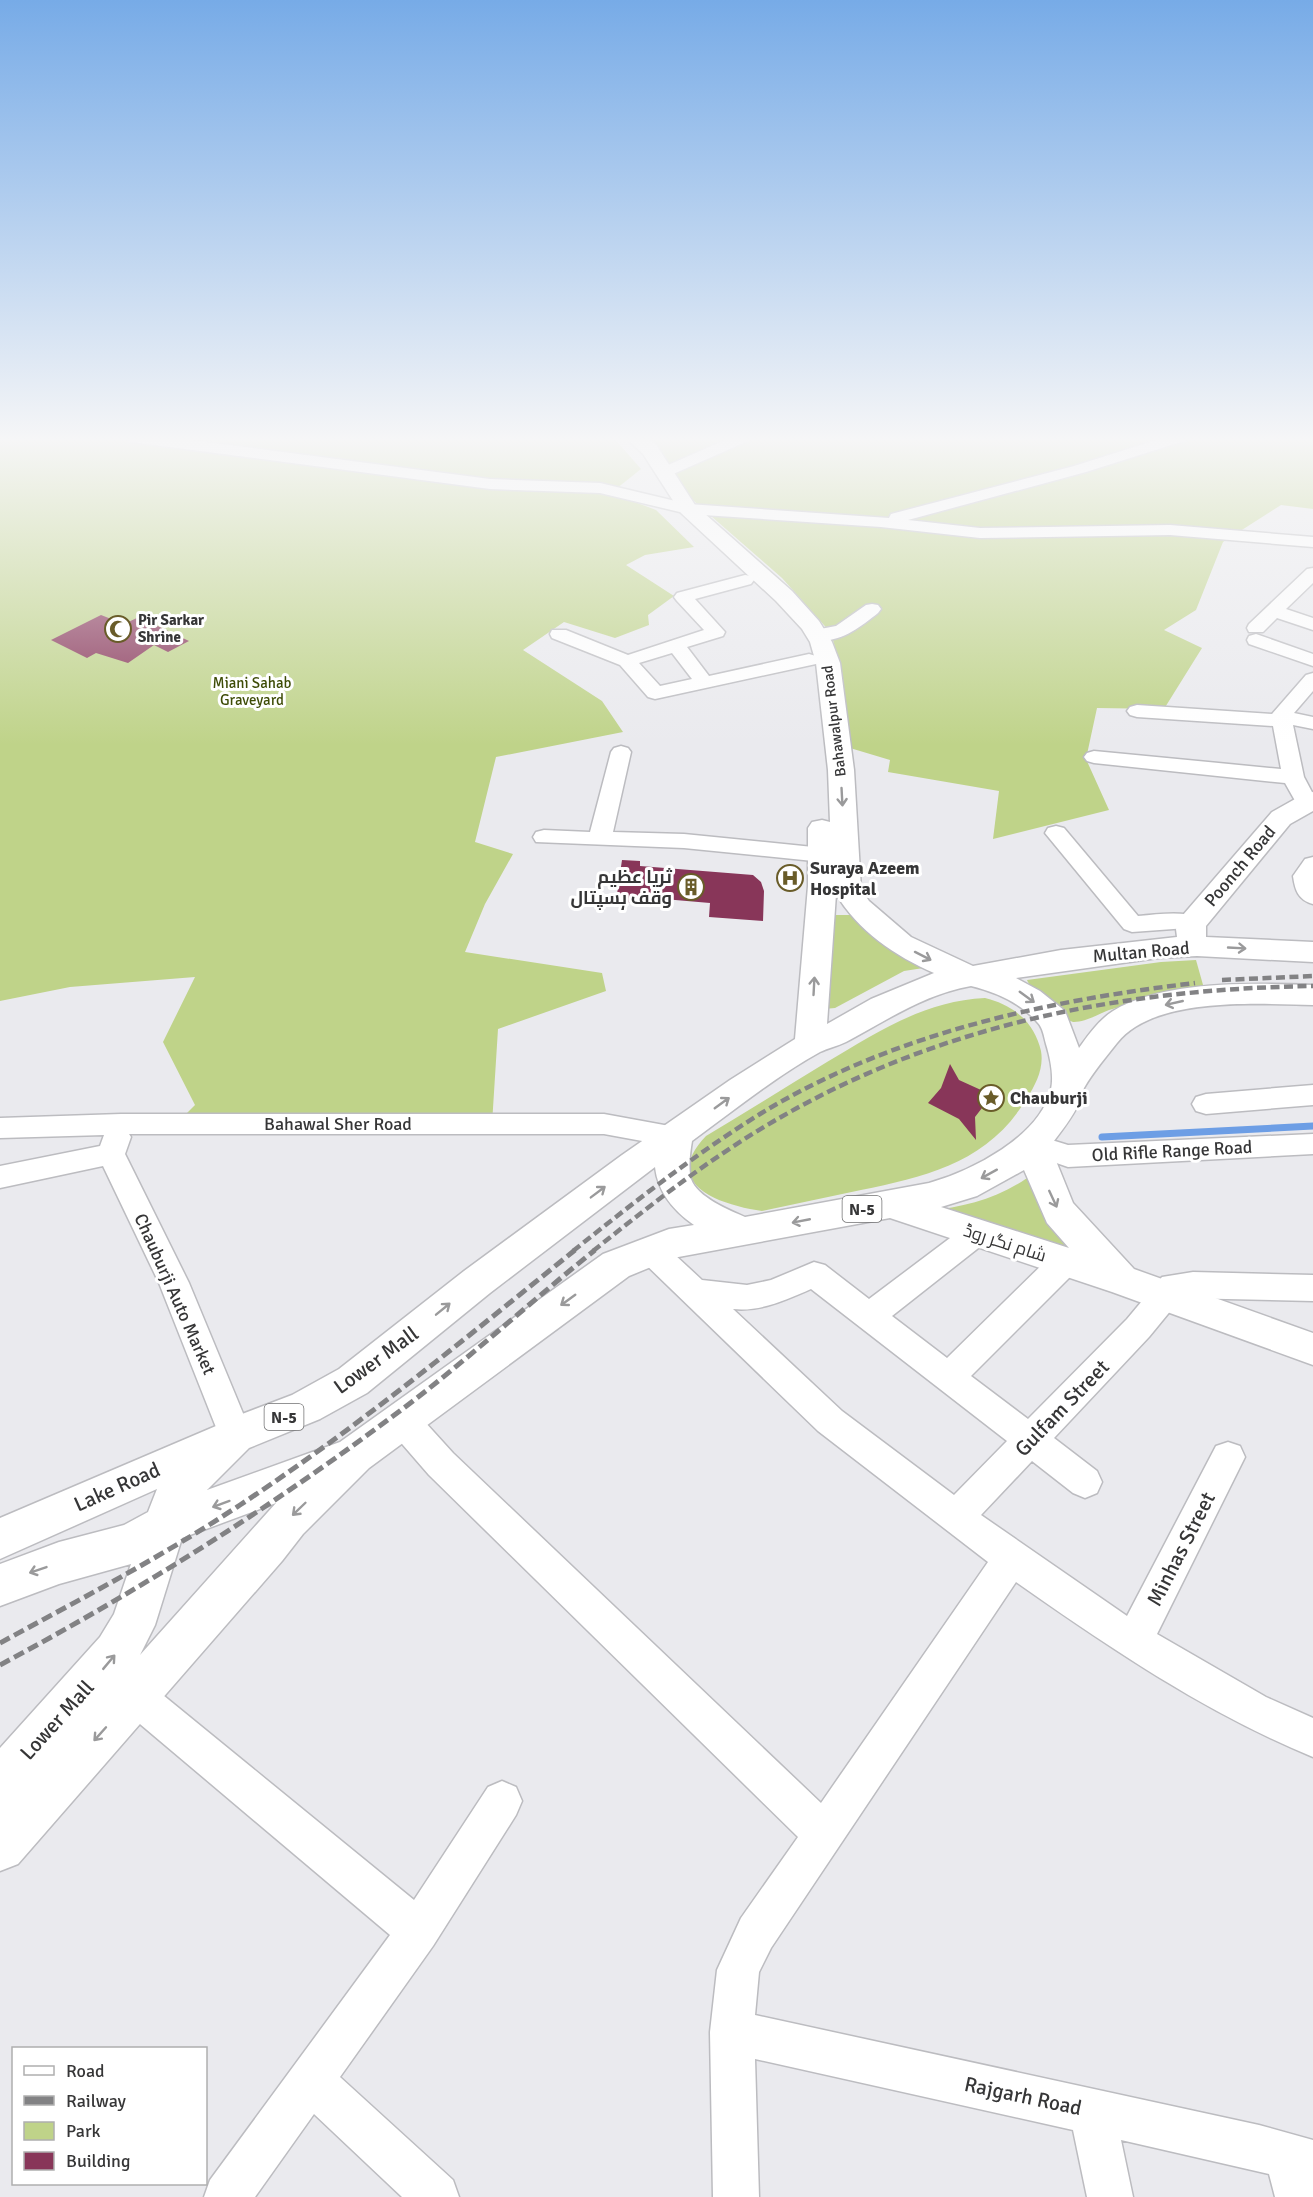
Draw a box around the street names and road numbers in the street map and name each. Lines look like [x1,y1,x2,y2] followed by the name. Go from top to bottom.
[818,664,850,778] street label: Bahawalpur Road
[1200,821,1280,911] street label: Poonch Road
[1092,937,1190,967] street label: Multan Road
[264,1113,412,1135] street label: Bahawal Sher Road
[1091,1136,1253,1166] street label: Old Rifle Range Road
[842,1196,882,1222] road number: N-5
[130,1210,220,1378] street label: Chauburji Auto Market
[961,1219,1049,1268] street label: شام نگر روڈ
[328,1321,424,1399] street label: Lower Mall
[1009,1354,1115,1462] street label: Gulfam Street
[264,1404,304,1430] road number: N-5
[70,1456,164,1518] street label: Lake Road
[1141,1488,1221,1610] street label: Minhas Street
[14,1675,100,1765] street label: Lower Mall
[962,2071,1084,2121] street label: Rajgarh Road

